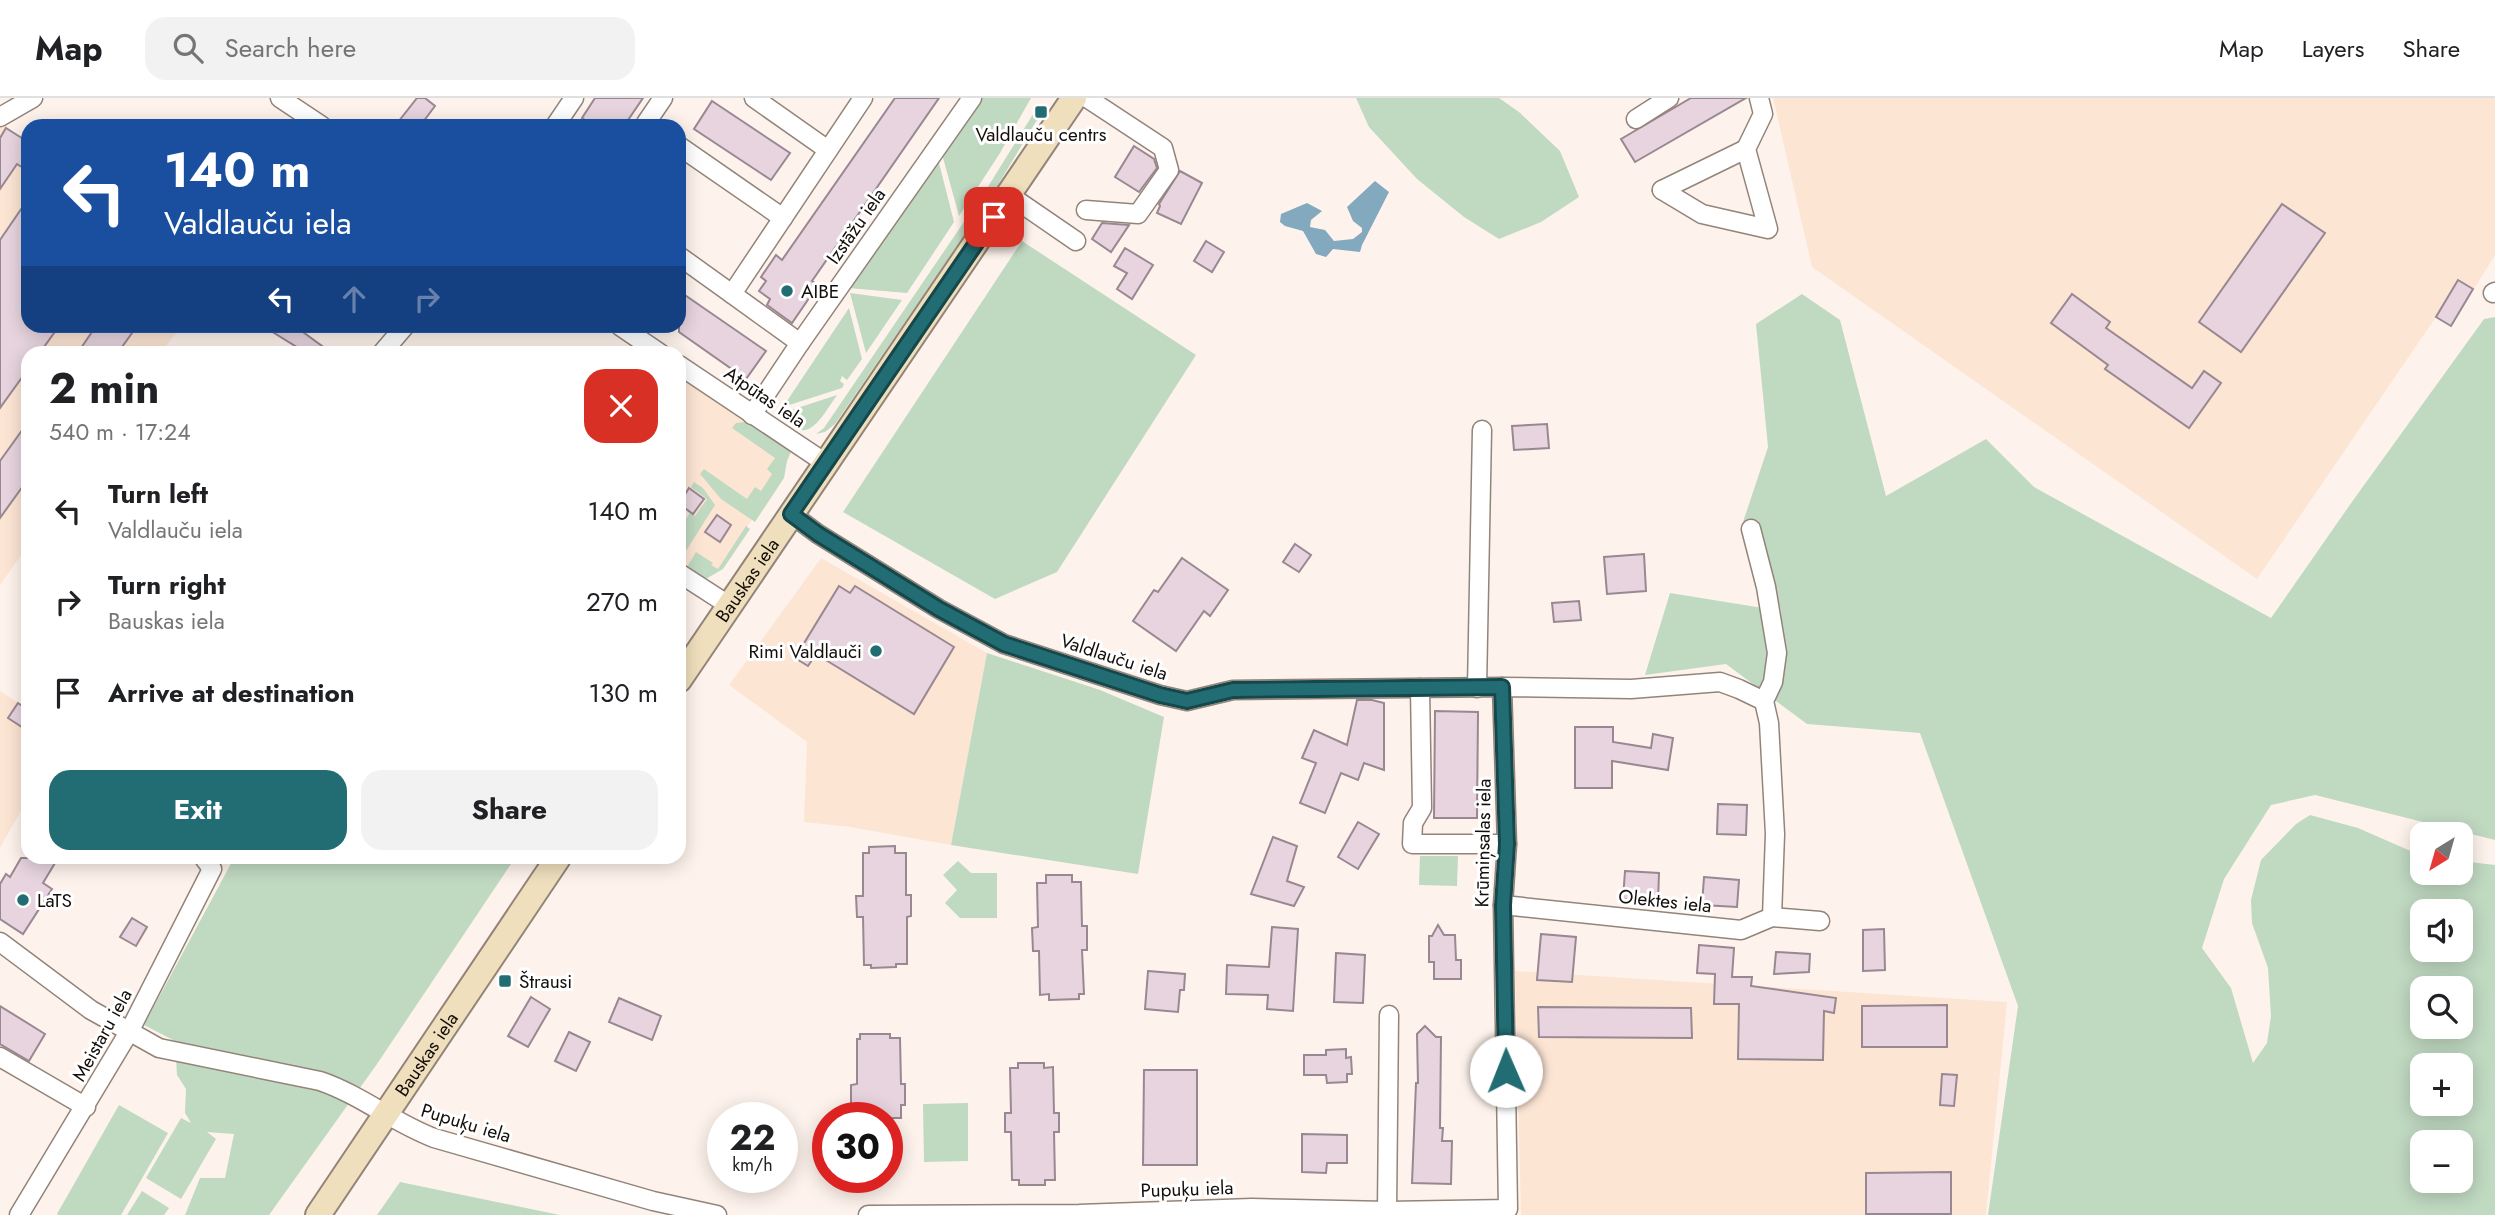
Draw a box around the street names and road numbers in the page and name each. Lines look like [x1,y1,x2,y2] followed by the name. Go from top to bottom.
[820,183,892,269] street label: Izstāžu iela
[719,360,811,434] street label: Atpūtas iela
[709,532,785,627] street label: Bauskas iela
[1057,627,1171,687] street label: Valdlauču iela
[1468,778,1498,908] street label: Krūmiņsalas iela
[1617,883,1713,919] street label: Olektes iela
[65,984,139,1086] street label: Meistaru iela
[388,1006,464,1102] street label: Bauskas iela
[418,1097,514,1149] street label: Pupuķu iela
[1140,1174,1234,1204] street label: Pupuķu iela

